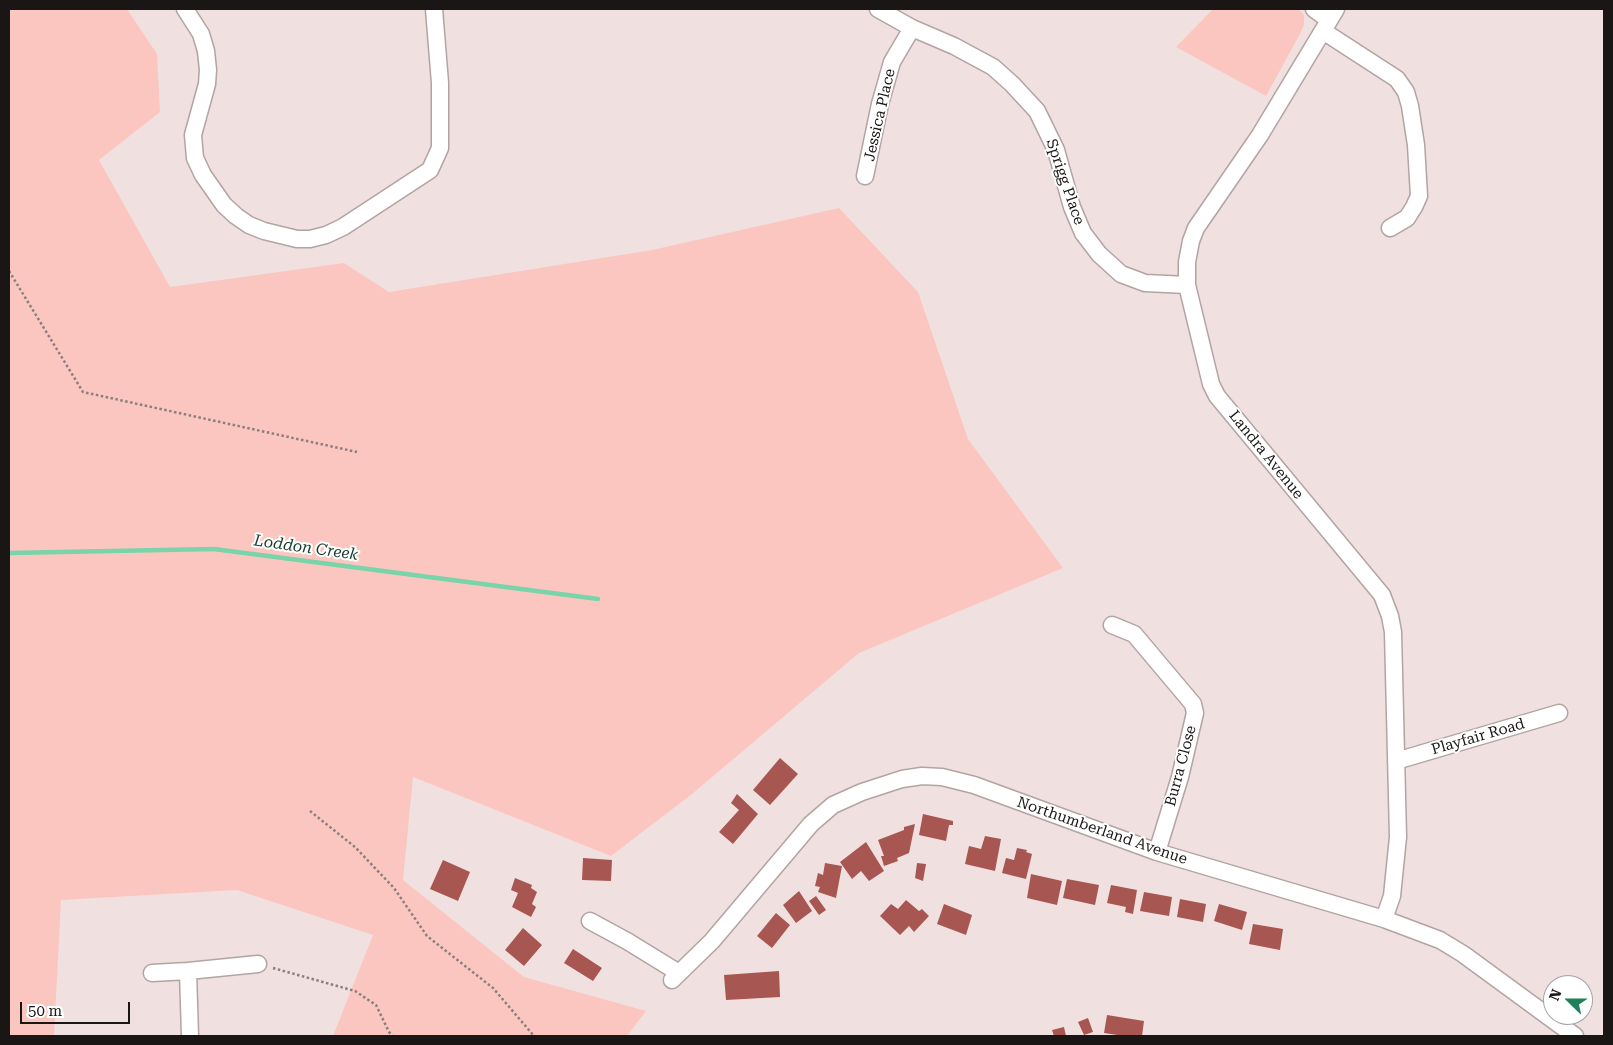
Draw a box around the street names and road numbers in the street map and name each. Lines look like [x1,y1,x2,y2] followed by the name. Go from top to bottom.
[861,67,899,163] street label: Jessica Place
[1042,137,1088,227] street label: Sprigg Place
[1225,407,1307,503] street label: Landra Avenue
[1429,715,1527,759] street label: Playfair Road
[1162,723,1200,809] street label: Burra Close
[1014,793,1190,869] street label: Northumberland Avenue

